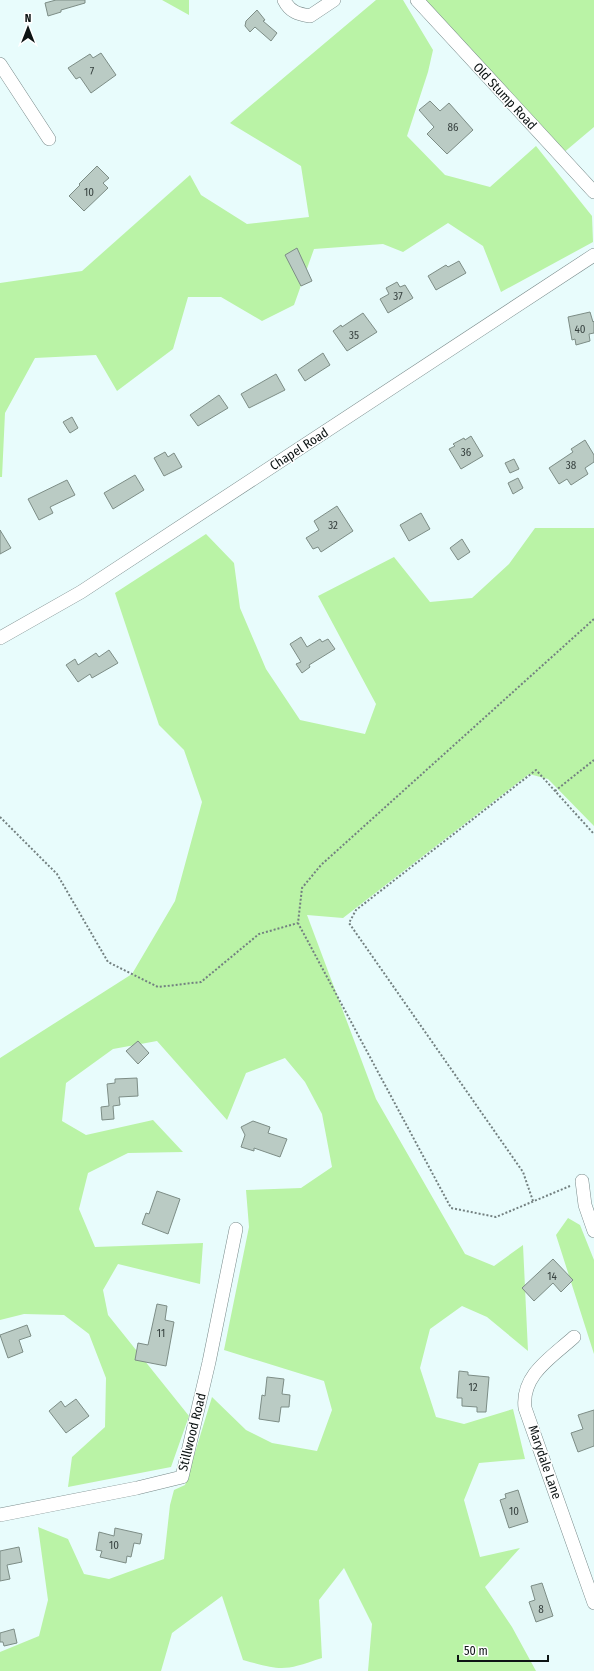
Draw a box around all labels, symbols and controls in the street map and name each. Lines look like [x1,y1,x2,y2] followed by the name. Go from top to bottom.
[8,8,48,48] north arrow
[25,12,31,25] text: N
[470,59,540,133] street label: Old Stump Road
[90,65,95,78] house number: 7
[448,121,459,134] house number: 86
[84,186,94,199] house number: 10
[393,290,403,303] house number: 37
[574,323,586,336] house number: 40
[349,329,359,342] house number: 35
[267,425,331,473] street label: Chapel Road
[461,446,472,459] house number: 36
[566,459,577,472] house number: 38
[328,519,338,532] house number: 32
[547,1270,557,1283] house number: 14
[157,1327,165,1340] house number: 11
[468,1381,478,1394] house number: 12
[175,1391,209,1473] street label: Stillwood Road
[525,1423,565,1501] street label: Marydale Lane
[509,1505,519,1518] house number: 10
[109,1539,119,1552] house number: 10
[538,1603,544,1616] house number: 8
[458,1637,548,1663] scale bar
[464,1644,488,1658] text: 50 m

